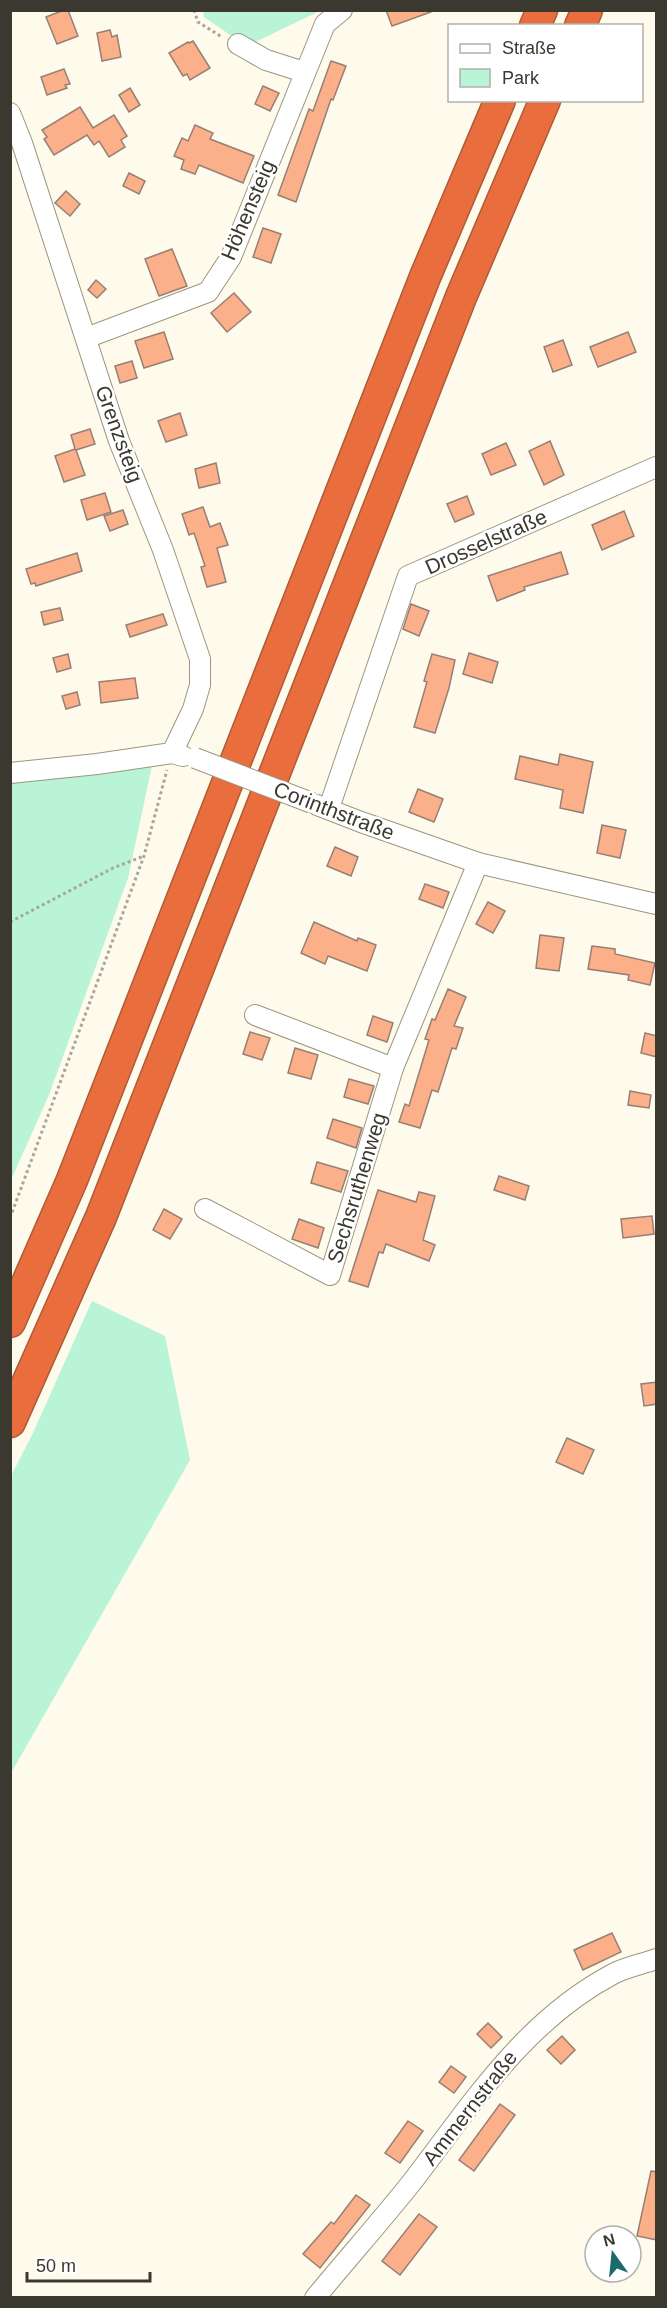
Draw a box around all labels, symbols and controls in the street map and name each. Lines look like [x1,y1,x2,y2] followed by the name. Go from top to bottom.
[448,24,643,102] legend
[502,38,556,58] text: Straße
[502,68,540,88] text: Park
[216,156,279,263] street label: Höhensteig
[91,382,148,485] street label: Grenzsteig
[421,504,550,579] street label: Drosselstraße
[271,777,398,844] street label: Corinthstraße
[323,1110,390,1266] street label: Sechsruthenweg
[418,2046,521,2169] street label: Ammernstraße
[583,2224,643,2284] north arrow
[601,2230,617,2250] text: N
[27,2245,150,2283] scale bar
[36,2256,76,2276] text: 50 m

